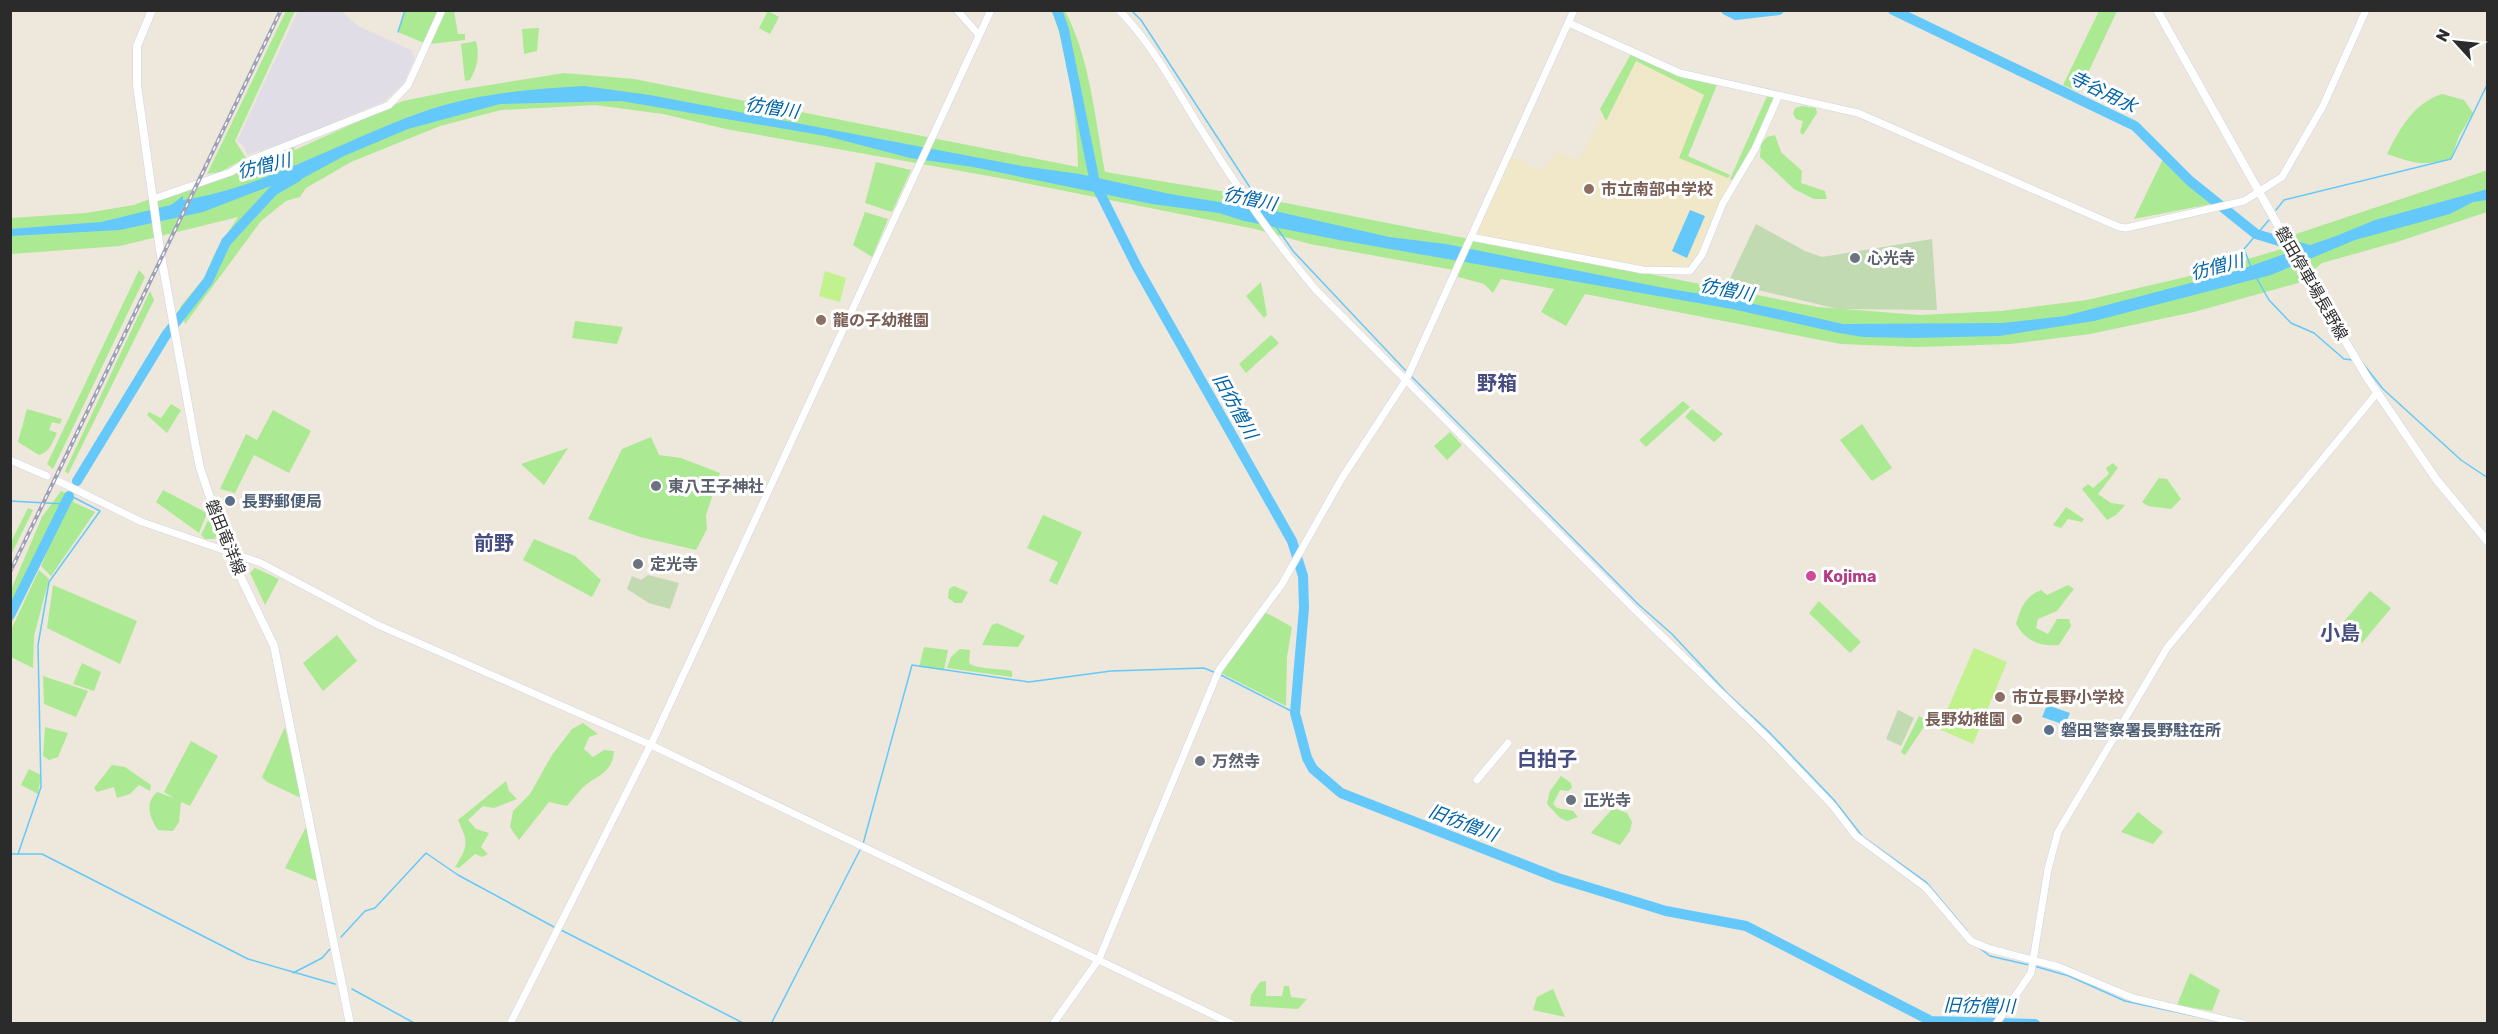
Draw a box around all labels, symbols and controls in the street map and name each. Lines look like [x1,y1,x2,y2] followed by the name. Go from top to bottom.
[2426,12,2486,72] north arrow
[2432,26,2454,45] text: N
[2066,66,2142,119] water label: 寺谷用水
[744,93,802,123] water label: 彷僧川
[235,149,295,183] water label: 彷僧川
[1601,180,1713,199] place label: 市立南部中学校
[1582,182,1596,196] marker: 市立南部中学校
[1221,183,1281,216] water label: 彷僧川
[2271,223,2352,343] street label: 磐田停車場長野線
[1867,249,1915,268] place label: 心光寺
[2188,249,2248,285] water label: 彷僧川
[1848,251,1862,265] marker: 心光寺
[1698,274,1758,306] water label: 彷僧川
[833,311,929,330] place label: 龍の子幼稚園
[814,313,828,327] marker: 龍の子幼稚園
[1208,369,1263,445] water label: 旧彷僧川
[1477,371,1517,395] district label: 野箱
[668,477,764,496] place label: 東八王子神社
[649,479,663,493] marker: 東八王子神社
[242,492,322,511] place label: 長野郵便局
[223,494,237,508] marker: 長野郵便局
[202,497,249,578] street label: 磐田竜洋線
[474,531,514,555] district label: 前野
[650,555,698,574] place label: 定光寺
[631,557,645,571] marker: 定光寺
[1823,567,1876,586] place label: Kojima
[1804,569,1818,583] marker: Kojima
[2320,621,2360,645] district label: 小島
[2012,688,2124,707] place label: 市立長野小学校
[1993,690,2007,704] marker: 市立長野小学校
[1925,710,2005,729] place label: 長野幼稚園
[2010,712,2024,726] marker: 長野幼稚園
[2061,721,2221,740] place label: 磐田警察署長野駐在所
[2042,723,2056,737] marker: 磐田警察署長野駐在所
[1517,747,1577,771] district label: 白拍子
[1212,752,1260,771] place label: 万然寺
[1193,754,1207,768] marker: 万然寺
[1583,791,1631,810] place label: 正光寺
[1564,793,1578,807] marker: 正光寺
[1425,800,1502,847] water label: 旧彷僧川
[1943,994,2017,1018] water label: 旧彷僧川

